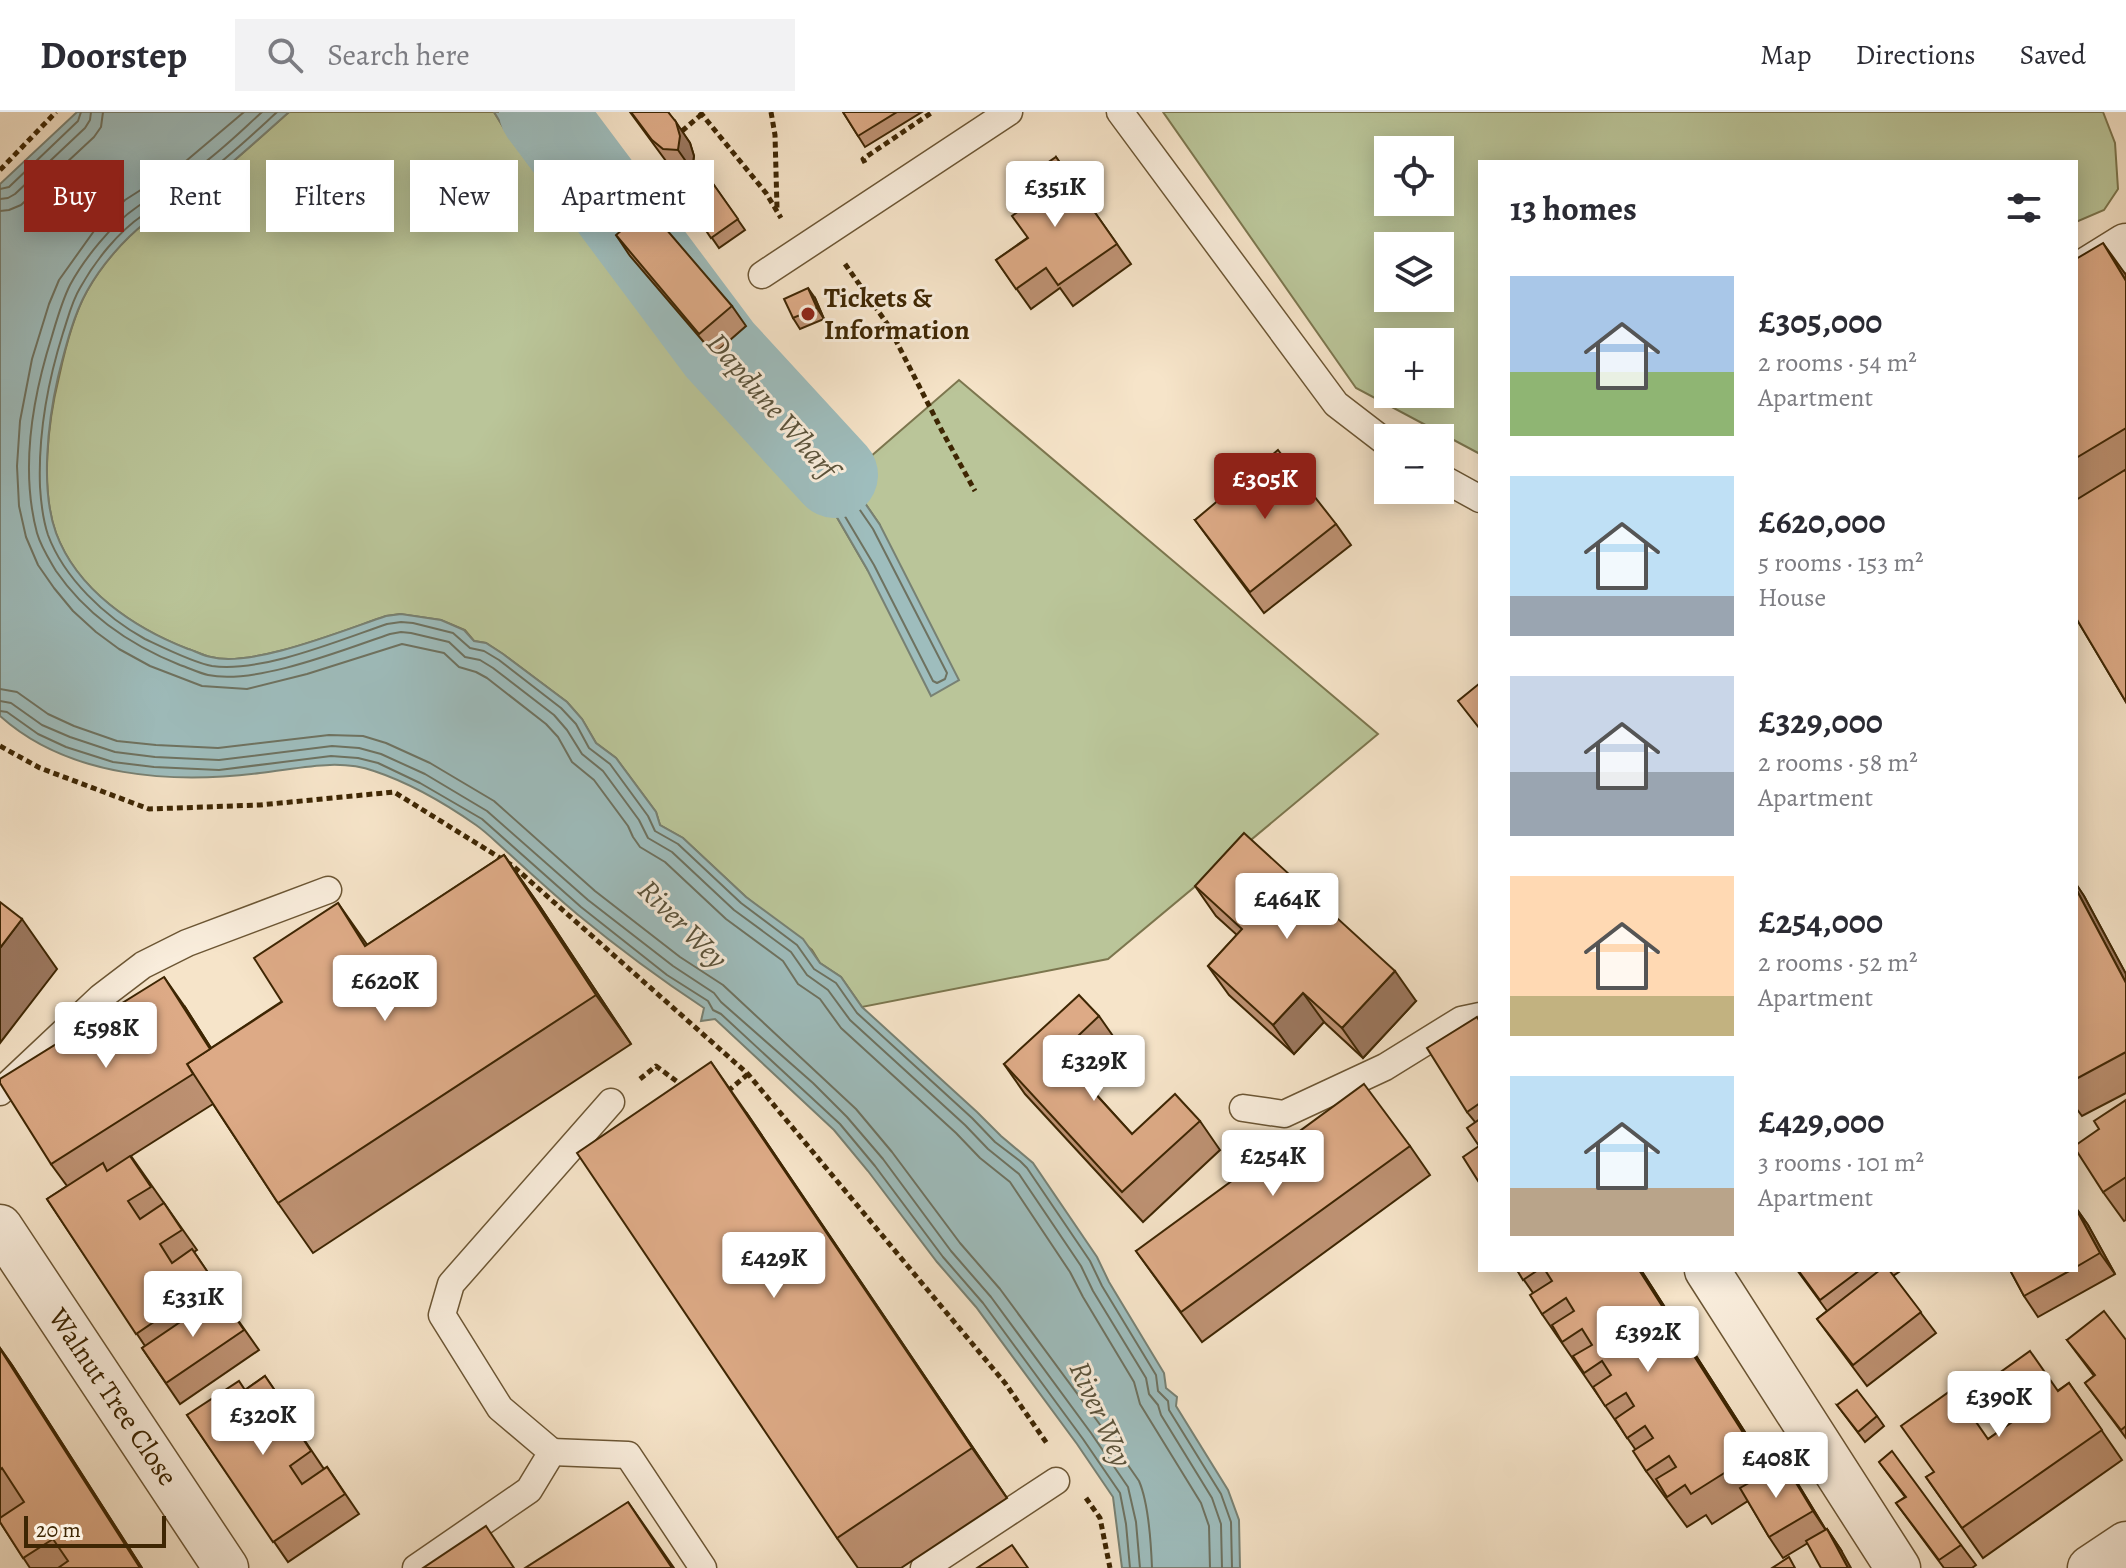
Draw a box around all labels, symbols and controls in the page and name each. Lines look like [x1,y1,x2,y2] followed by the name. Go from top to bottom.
[235,19,795,91] search box
[40,29,187,81] text: Doorstep
[263,33,307,77] icon: search
[327,35,470,75] text: Search here
[1760,36,1811,74] text: Map
[1855,36,1976,74] text: Directions
[2020,36,2086,74] text: Saved
[1374,136,1454,504] map controls
[1374,136,1454,216] button: locate
[24,160,124,232] chip: Buy
[140,160,250,232] chip: Rent
[266,160,394,232] chip: Filters
[410,160,518,232] chip: New
[534,160,714,232] chip: Apartment
[999,161,1111,229] pin: £351K
[1024,169,1086,204] text: £351K
[1510,185,1637,232] text: 13 homes
[2002,186,2046,230] icon: filters
[1374,232,1454,312] button: layers
[824,279,970,349] place label: Tickets & Information
[1758,298,1882,345] text: £305,000
[799,305,817,323] marker: Tickets & Information
[1574,308,1670,404] icon: home
[698,324,850,491] water label: Dapdune Wharf
[1374,328,1454,408] button: +
[1758,345,1917,380] text: 2 rooms · 54 m²
[1758,380,1873,415] text: Apartment
[1374,424,1454,504] button: −
[1209,453,1321,521] pin: £305K
[1232,461,1298,496] text: £305K
[1758,498,1886,545] text: £620,000
[1574,508,1670,604] icon: home
[1758,545,1924,580] text: 5 rooms · 153 m²
[1758,580,1826,615] text: House
[1758,698,1883,745] text: £329,000
[1574,708,1670,804] icon: home
[1758,745,1918,780] text: 2 rooms · 58 m²
[1758,780,1873,815] text: Apartment
[629,870,737,978] water label: River Wey
[1231,873,1343,941] pin: £464K
[1253,881,1321,916] text: £464K
[1758,898,1883,945] text: £254,000
[1574,908,1670,1004] icon: home
[1758,945,1917,980] text: 2 rooms · 52 m²
[329,955,441,1023] pin: £620K
[351,963,419,998] text: £620K
[1758,980,1873,1015] text: Apartment
[50,1002,162,1070] pin: £598K
[73,1010,139,1045] text: £598K
[1038,1035,1150,1103] pin: £329K
[1061,1043,1127,1078] text: £329K
[1758,1098,1884,1145] text: £429,000
[1574,1108,1670,1204] icon: home
[1217,1130,1329,1198] pin: £254K
[1240,1138,1306,1173] text: £254K
[1758,1145,1924,1180] text: 3 rooms · 101 m²
[1758,1180,1873,1215] text: Apartment
[718,1232,830,1300] pin: £429K
[740,1240,808,1275] text: £429K
[137,1271,249,1339] pin: £331K
[162,1279,224,1314] text: £331K
[39,1300,187,1493] street label: Walnut Tree Close
[1592,1306,1704,1374] pin: £392K
[1615,1314,1681,1349] text: £392K
[1060,1355,1142,1473] water label: River Wey
[1943,1371,2055,1439] pin: £390K
[1966,1379,2032,1414] text: £390K
[207,1389,319,1457] pin: £320K
[229,1397,297,1432] text: £320K
[1720,1432,1832,1500] pin: £408K
[1742,1440,1810,1475] text: £408K
[24,1512,166,1548] scale bar
[36,1515,81,1545] text: 20 m

